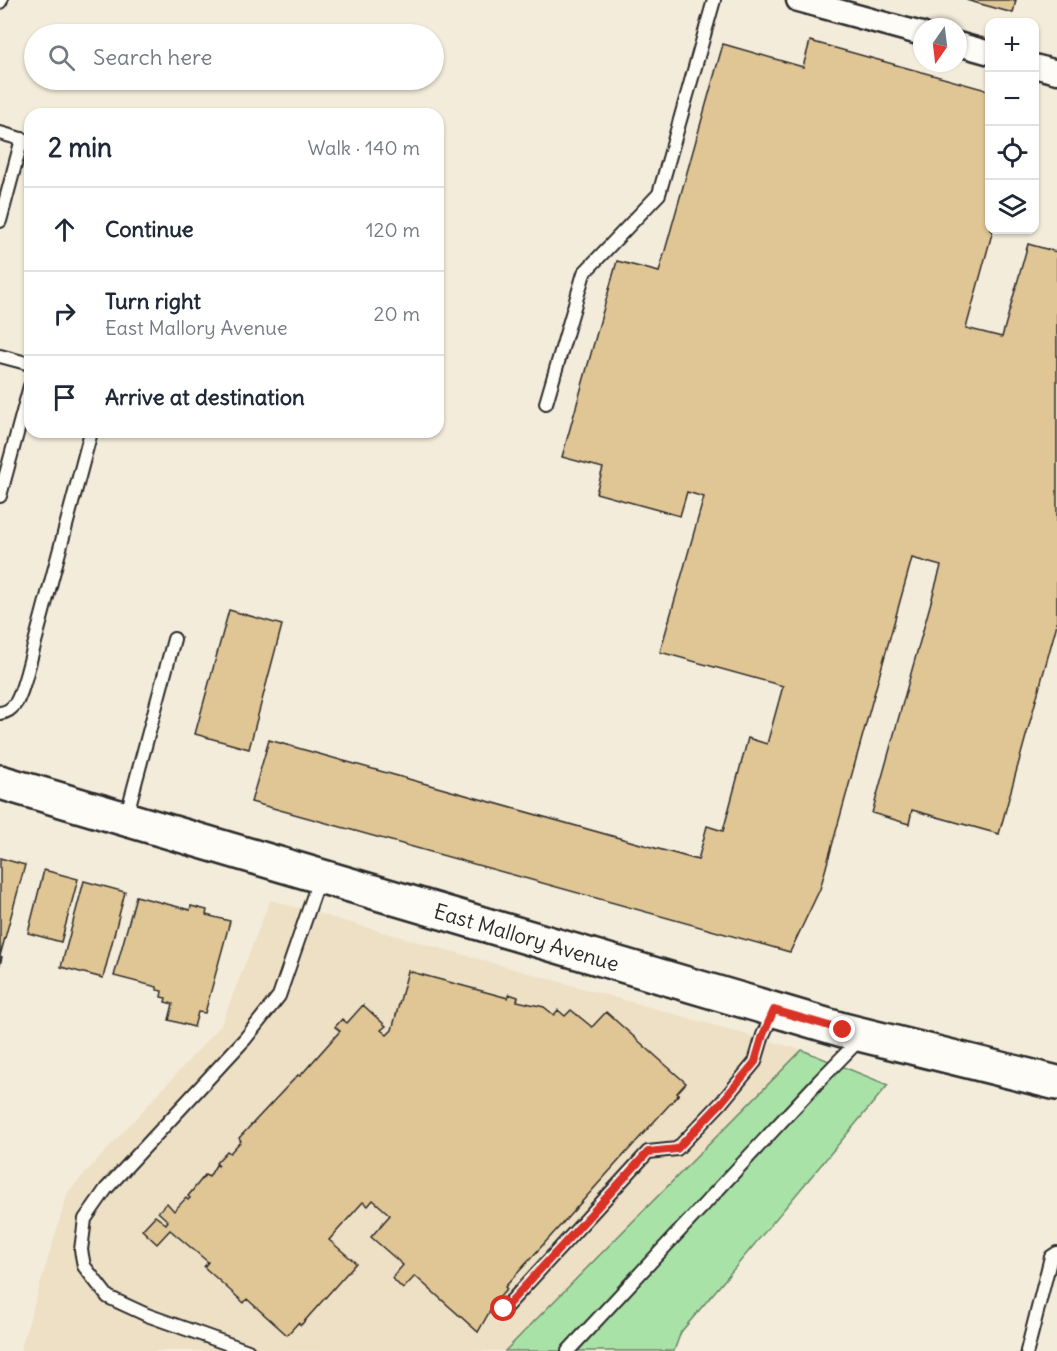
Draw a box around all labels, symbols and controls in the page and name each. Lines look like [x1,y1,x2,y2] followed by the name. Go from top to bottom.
[913,18,967,72] north arrow
[985,18,1039,234] map controls
[985,18,1039,72] button: +
[24,24,444,90] search box
[45,41,78,74] icon: search
[93,43,212,71] text: Search here
[985,72,1039,126] button: −
[985,126,1039,180] button: locate
[48,131,112,164] text: 2 min
[307,135,420,160] text: Walk · 140 m
[985,180,1039,234] button: layers
[48,213,81,246] icon: ahead
[105,215,194,243] text: Continue
[366,217,420,242] text: 120 m
[105,287,201,315] text: Turn right
[48,297,81,330] icon: right
[374,301,420,326] text: 20 m
[105,315,288,340] text: East Mallory Avenue
[48,381,81,414] icon: arrive
[105,383,305,411] text: Arrive at destination
[431,897,622,977] street label: East Mallory Avenue
[829,1016,855,1042] route end
[490,1295,516,1321] route start

